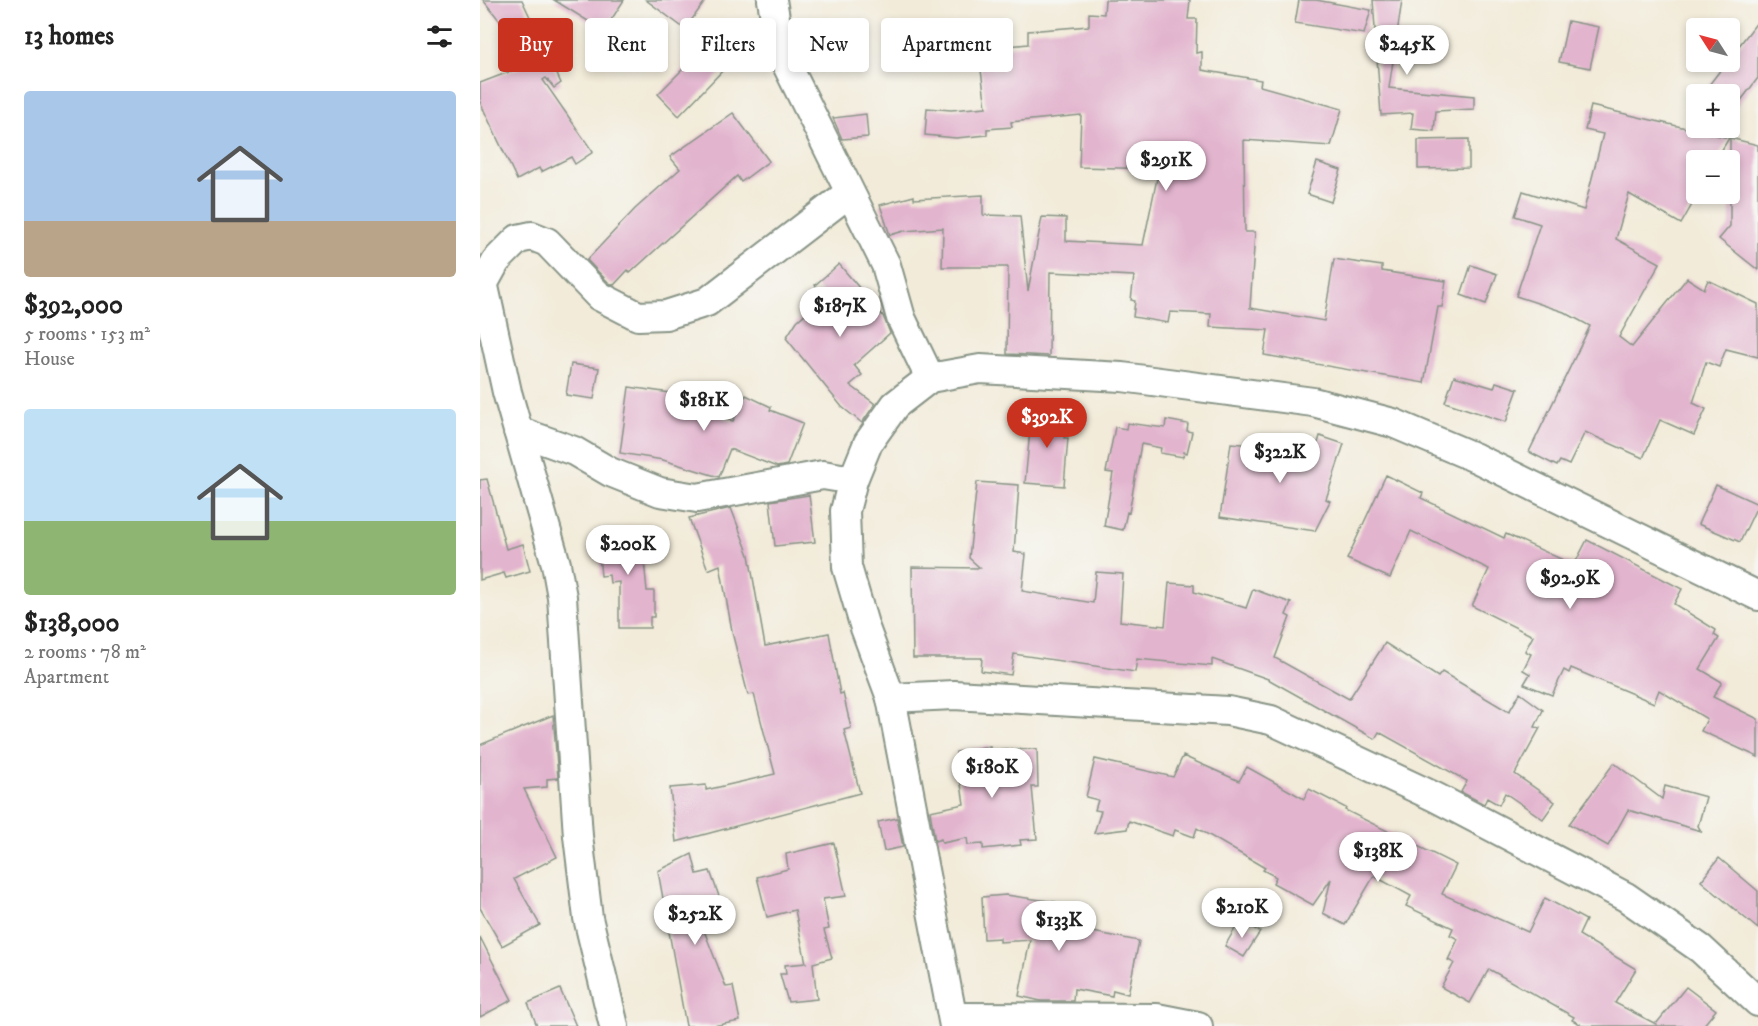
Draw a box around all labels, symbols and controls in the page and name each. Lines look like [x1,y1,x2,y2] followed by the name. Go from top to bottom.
[498,18,573,72] chip: Buy
[585,18,668,72] chip: Rent
[680,18,776,72] chip: Filters
[788,18,869,72] chip: New
[881,18,1013,72] chip: Apartment
[1686,18,1740,72] north arrow
[1686,18,1740,204] map controls
[24,20,114,53] text: 13 homes
[423,20,456,53] icon: filters
[1365,25,1449,76] pin: $245K
[1379,32,1435,57] text: $245K
[1686,84,1740,138] button: +
[186,130,294,238] icon: home
[1124,141,1208,192] pin: $291K
[1140,148,1192,173] text: $291K
[1686,150,1740,204] button: −
[798,287,882,338] pin: $187K
[24,289,123,322] text: $392,000
[814,294,866,319] text: $187K
[24,322,150,347] text: 5 rooms · 153 m²
[24,347,75,372] text: House
[662,381,746,432] pin: $181K
[679,388,729,413] text: $181K
[1005,398,1089,449] pin: $392K
[1021,405,1073,430] text: $392K
[1238,433,1322,484] pin: $322K
[1254,440,1306,465] text: $322K
[186,448,294,556] icon: home
[586,525,670,576] pin: $200K
[600,532,656,557] text: $200K
[1521,559,1619,610] pin: $92.9K
[1540,566,1600,591] text: $92.9K
[24,607,119,640] text: $138,000
[24,640,146,665] text: 2 rooms · 78 m²
[24,665,109,690] text: Apartment
[950,748,1034,799] pin: $180K
[965,755,1019,780] text: $180K
[1336,832,1420,883] pin: $138K
[1353,839,1403,864] text: $138K
[1200,888,1284,939] pin: $210K
[653,895,737,946] pin: $252K
[1216,895,1268,920] text: $210K
[1017,901,1101,952] pin: $133K
[668,902,722,927] text: $252K
[1035,908,1083,933] text: $133K

